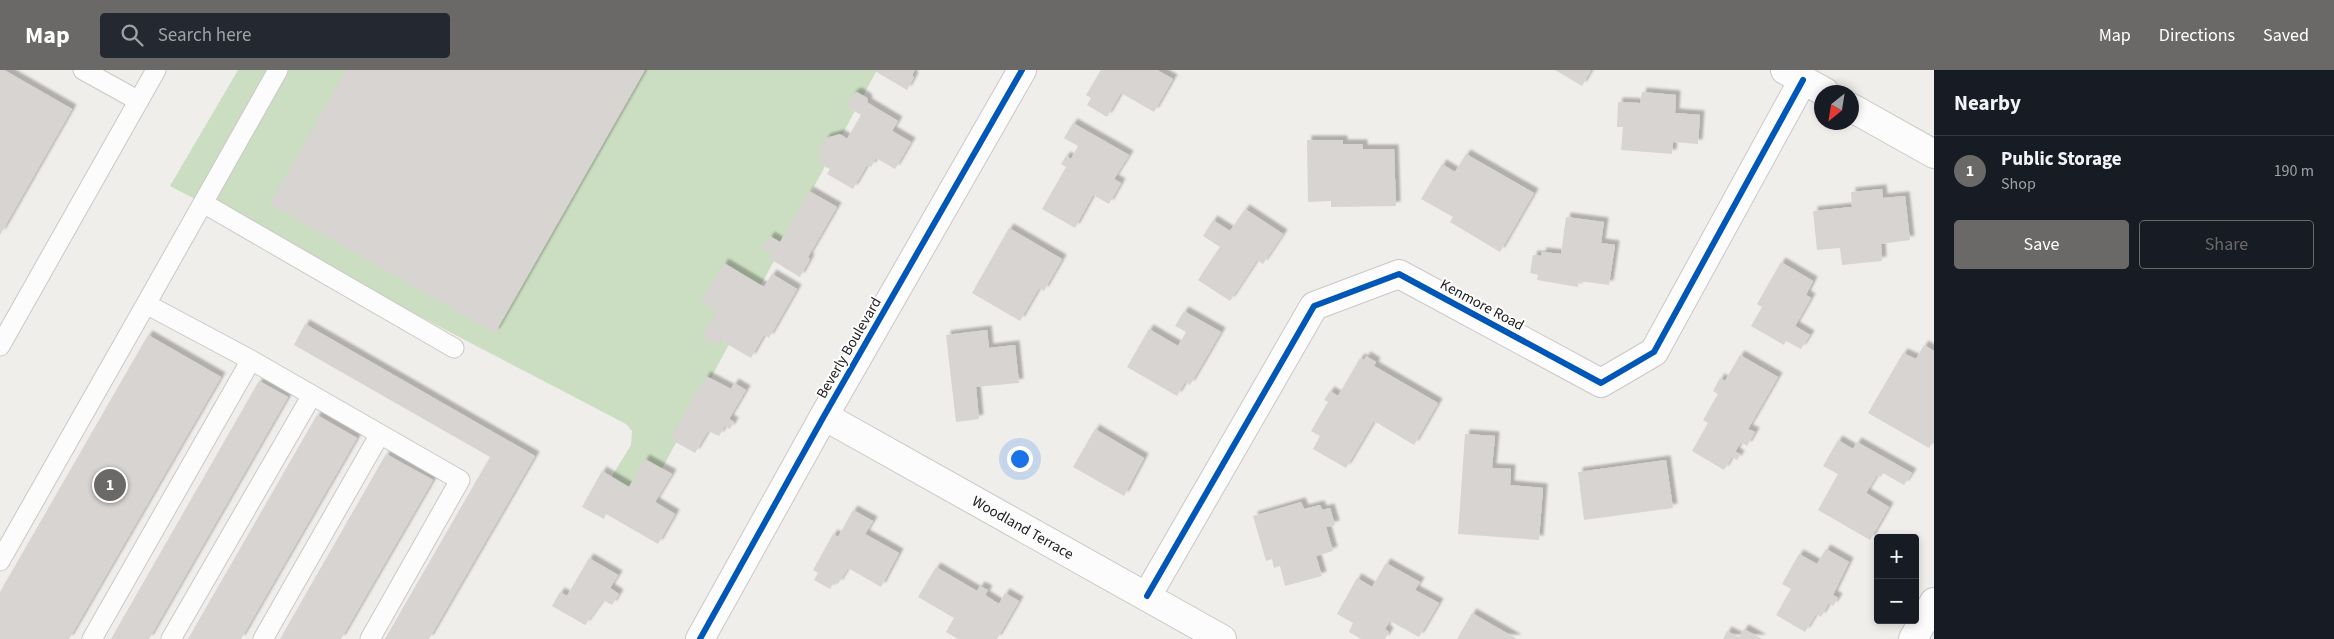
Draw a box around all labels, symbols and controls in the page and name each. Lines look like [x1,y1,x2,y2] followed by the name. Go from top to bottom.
[100,13,450,58] search box
[25,18,70,53] text: Map
[118,21,146,49] icon: search
[158,22,251,49] text: Search here
[2099,23,2131,48] text: Map
[2159,23,2235,48] text: Directions
[2263,23,2309,48] text: Saved
[1814,85,1859,130] north arrow
[1954,88,2021,118] text: Nearby
[2001,146,2122,173] text: Public Storage
[1966,160,1974,182] text: 1
[2274,160,2314,182] text: 190 m
[2001,173,2036,195] text: Shop
[1954,220,2129,269] button: Save
[2139,220,2314,269] button: Share
[1436,274,1528,336] street label: Kenmore Road
[811,293,887,403] street label: Beverly Boulevard
[1007,446,1033,472] your location
[94,466,126,504] pin: 1
[968,491,1078,564] street label: Woodland Terrace
[1874,534,1919,624] map controls
[1874,534,1919,579] button: +
[1874,579,1919,624] button: −

